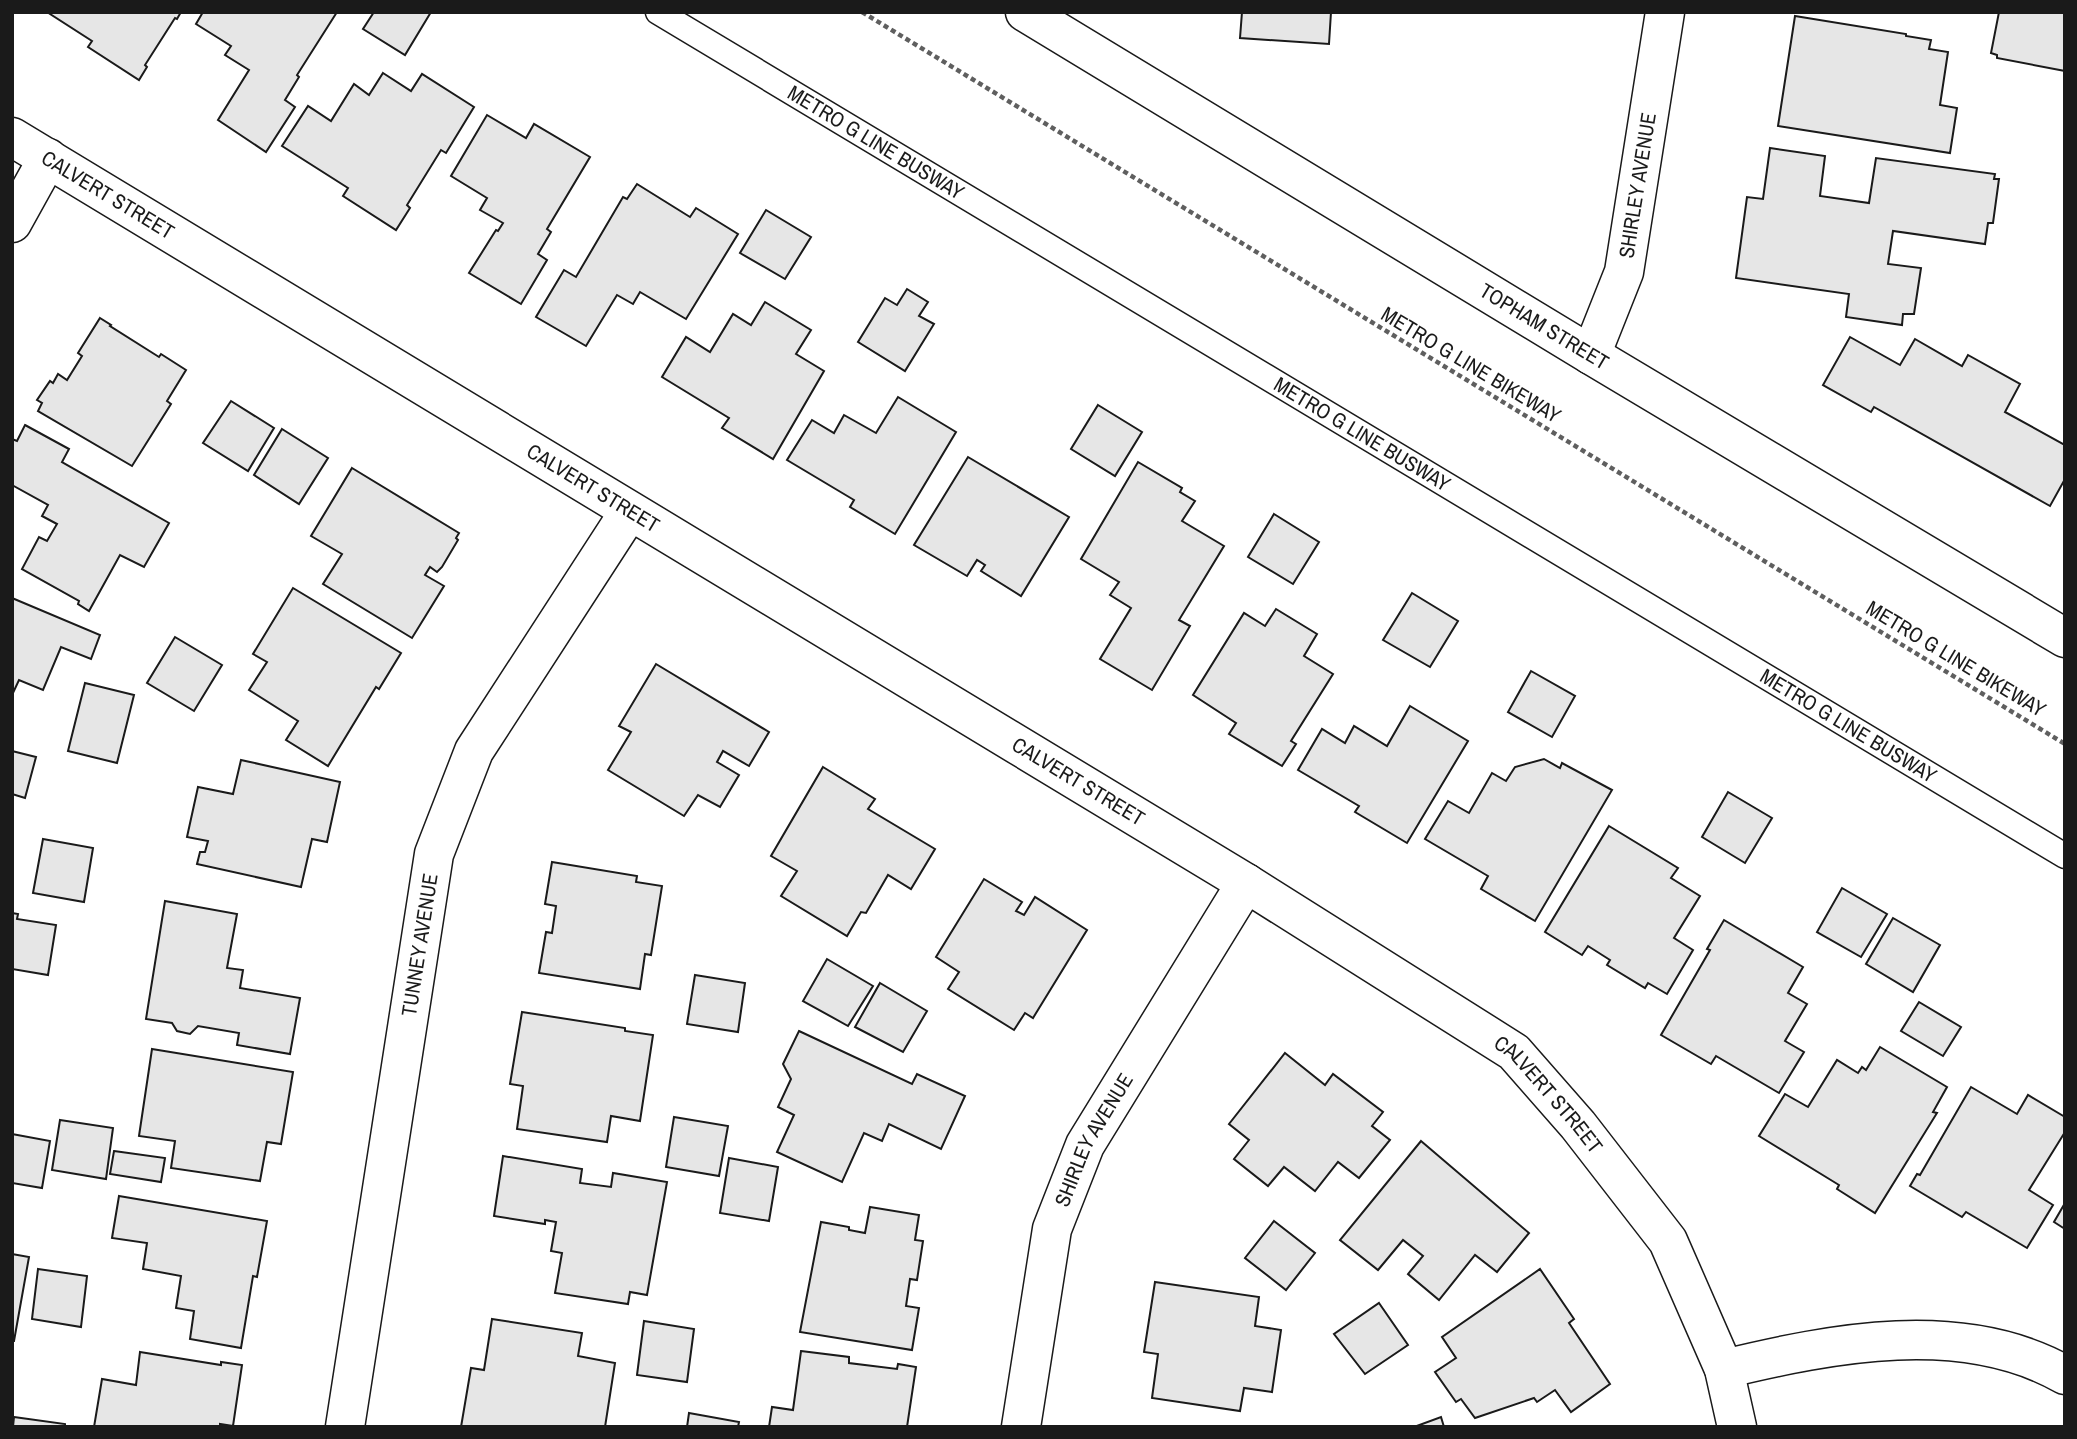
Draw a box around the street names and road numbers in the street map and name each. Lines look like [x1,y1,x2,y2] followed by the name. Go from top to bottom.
[782,78,970,207] street label: METRO G LINE BUSWAY
[1611,110,1663,260] street label: SHIRLEY AVENUE
[36,143,180,246] street label: CALVERT STREET
[1474,276,1615,377] street label: TOPHAM STREET
[1376,299,1567,430] street label: METRO G LINE BIKEWAY
[1269,370,1456,498] street label: METRO G LINE BUSWAY
[521,437,666,539] street label: CALVERT STREET
[1861,593,2052,724] street label: METRO G LINE BIKEWAY
[1755,661,1943,790] street label: METRO G LINE BUSWAY
[1007,730,1151,833] street label: CALVERT STREET
[394,871,445,1018] street label: TUNNEY AVENUE
[1489,1028,1610,1159] street label: CALVERT STREET
[1047,1067,1140,1211] street label: SHIRLEY AVENUE

